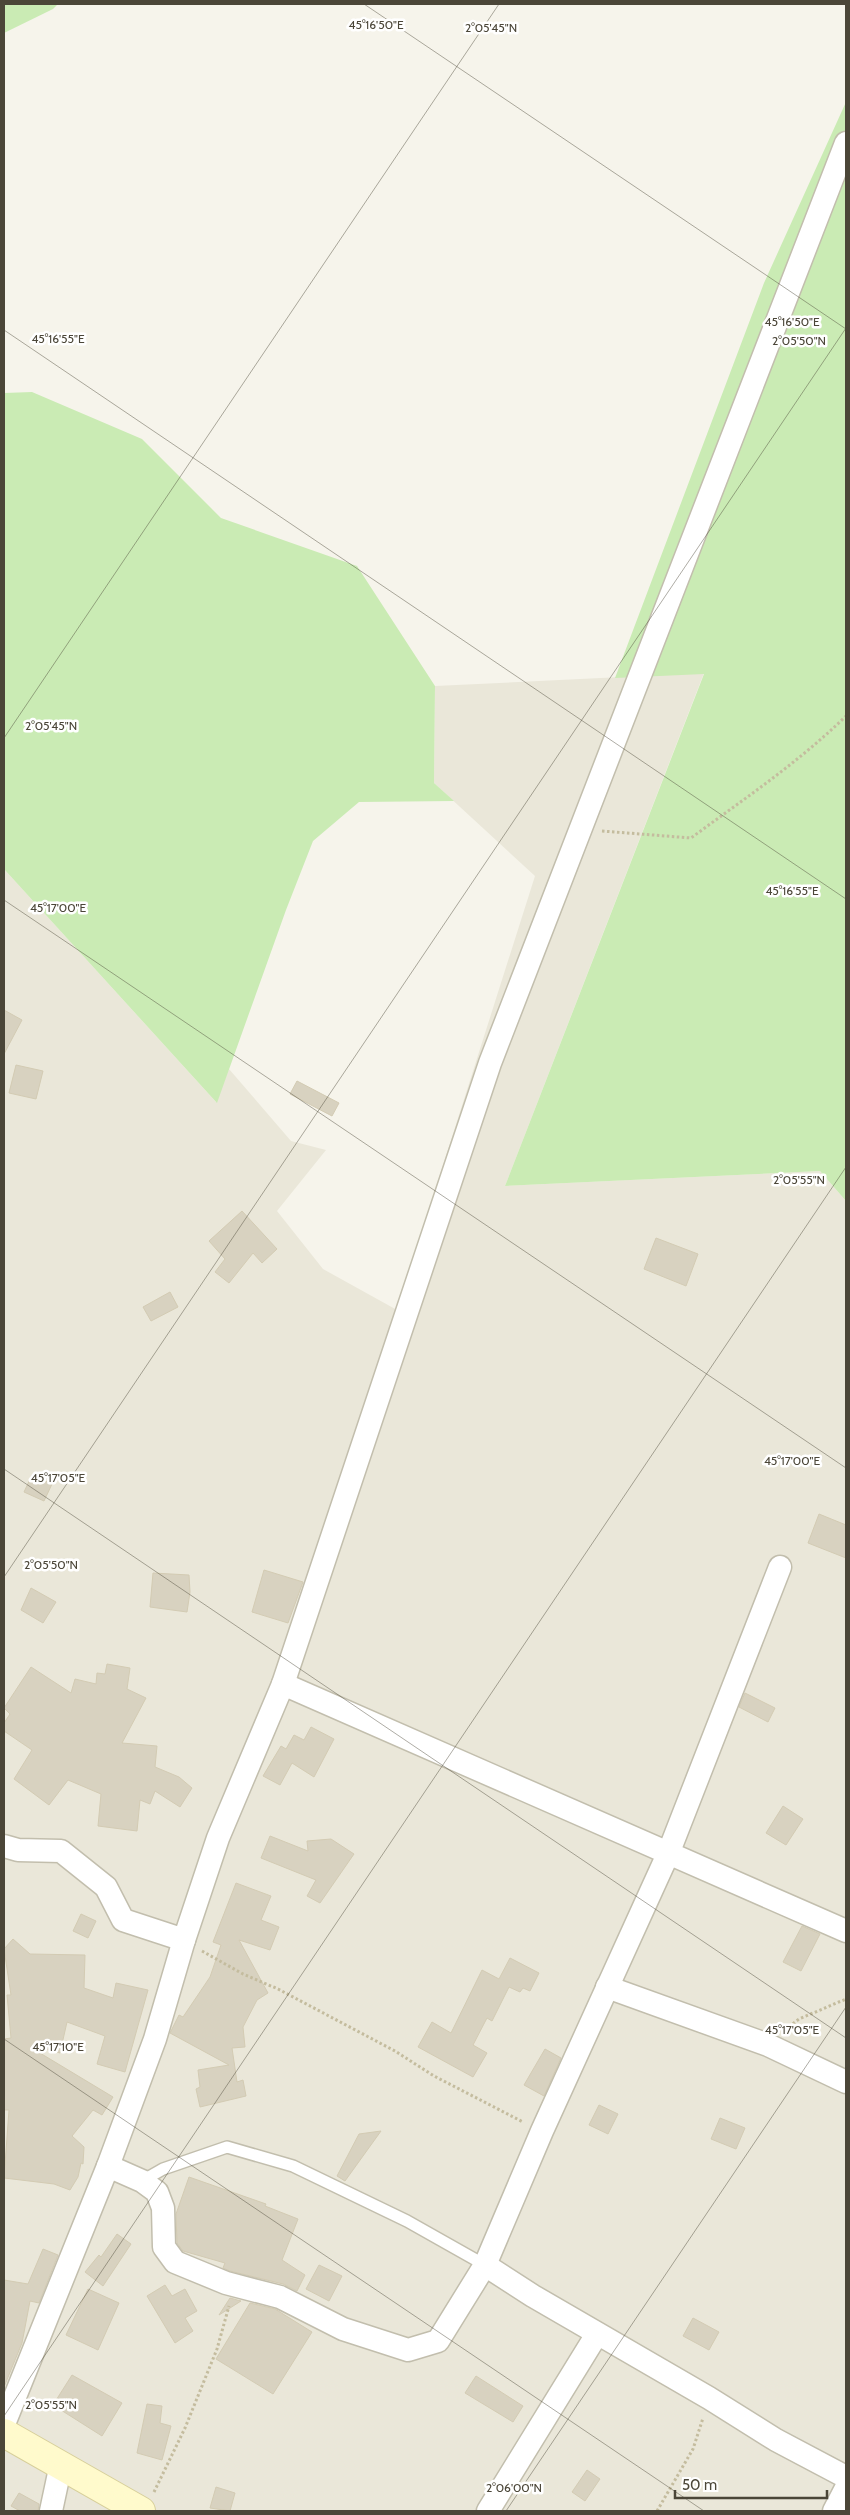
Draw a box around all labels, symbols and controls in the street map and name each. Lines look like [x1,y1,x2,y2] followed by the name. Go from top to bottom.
[348,17,404,32] text: 45°16'50"E
[465,20,517,35] text: 2°05'45"N
[764,314,820,329] text: 45°16'50"E
[31,331,85,346] text: 45°16'55"E
[772,333,826,348] text: 2°05'50"N
[25,718,77,733] text: 2°05'45"N
[765,883,819,898] text: 45°16'55"E
[30,900,86,915] text: 45°17'00"E
[773,1172,825,1187] text: 2°05'55"N
[764,1453,820,1468] text: 45°17'00"E
[31,1470,86,1485] text: 45°17'05"E
[24,1557,78,1572] text: 2°05'50"N
[765,2022,820,2037] text: 45°17'05"E
[32,2039,84,2054] text: 45°17'10"E
[25,2397,77,2412] text: 2°05'55"N
[675,2468,828,2500] scale bar
[682,2476,717,2494] text: 50 m
[486,2480,542,2495] text: 2°06'00"N

